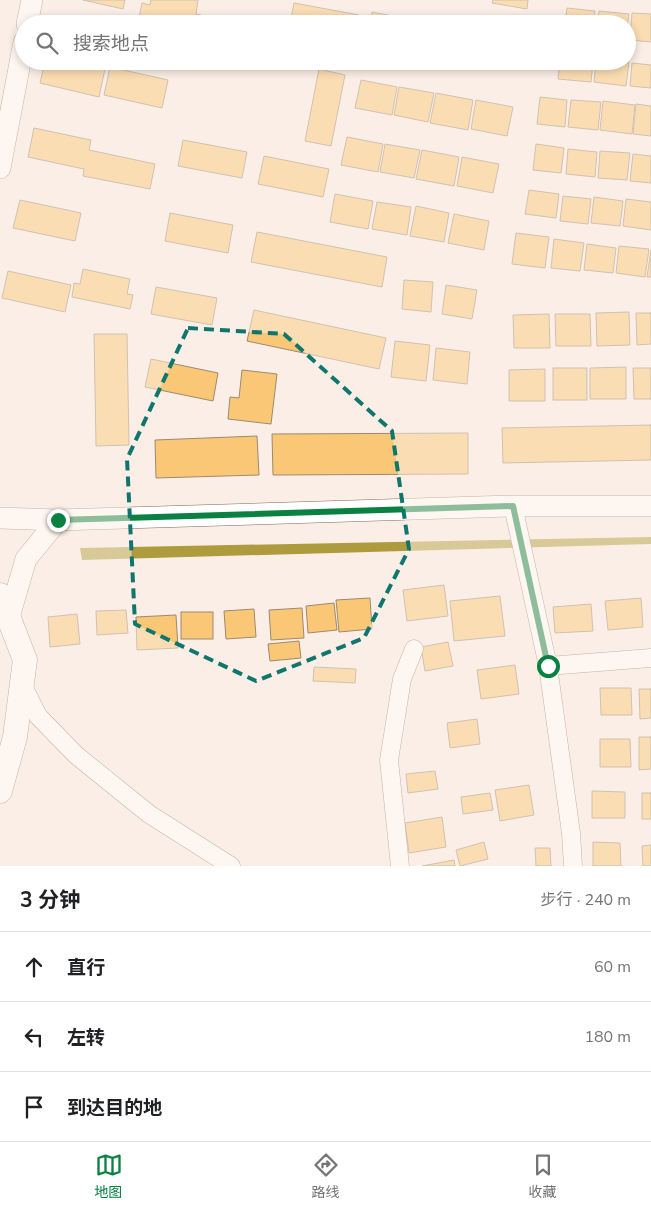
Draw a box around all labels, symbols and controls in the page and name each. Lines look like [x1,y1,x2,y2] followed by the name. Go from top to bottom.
[15,15,636,70] search box
[33,29,61,57] icon: search
[73,31,149,57] text: 搜索地点
[47,509,70,532] route end
[537,655,560,678] route start
[20,886,80,914] text: 3 分钟
[541,889,631,911] text: 步行 · 240 m
[20,953,48,981] icon: ahead
[67,955,105,981] text: 直行
[594,956,631,978] text: 60 m
[20,1023,48,1051] icon: left
[67,1025,105,1051] text: 左转
[584,1026,631,1048] text: 180 m
[20,1093,48,1121] icon: arrive
[67,1095,162,1121] text: 到达目的地
[95,1151,123,1202] tab: 地图
[312,1151,340,1202] tab: 路线
[529,1151,557,1202] tab: 收藏

